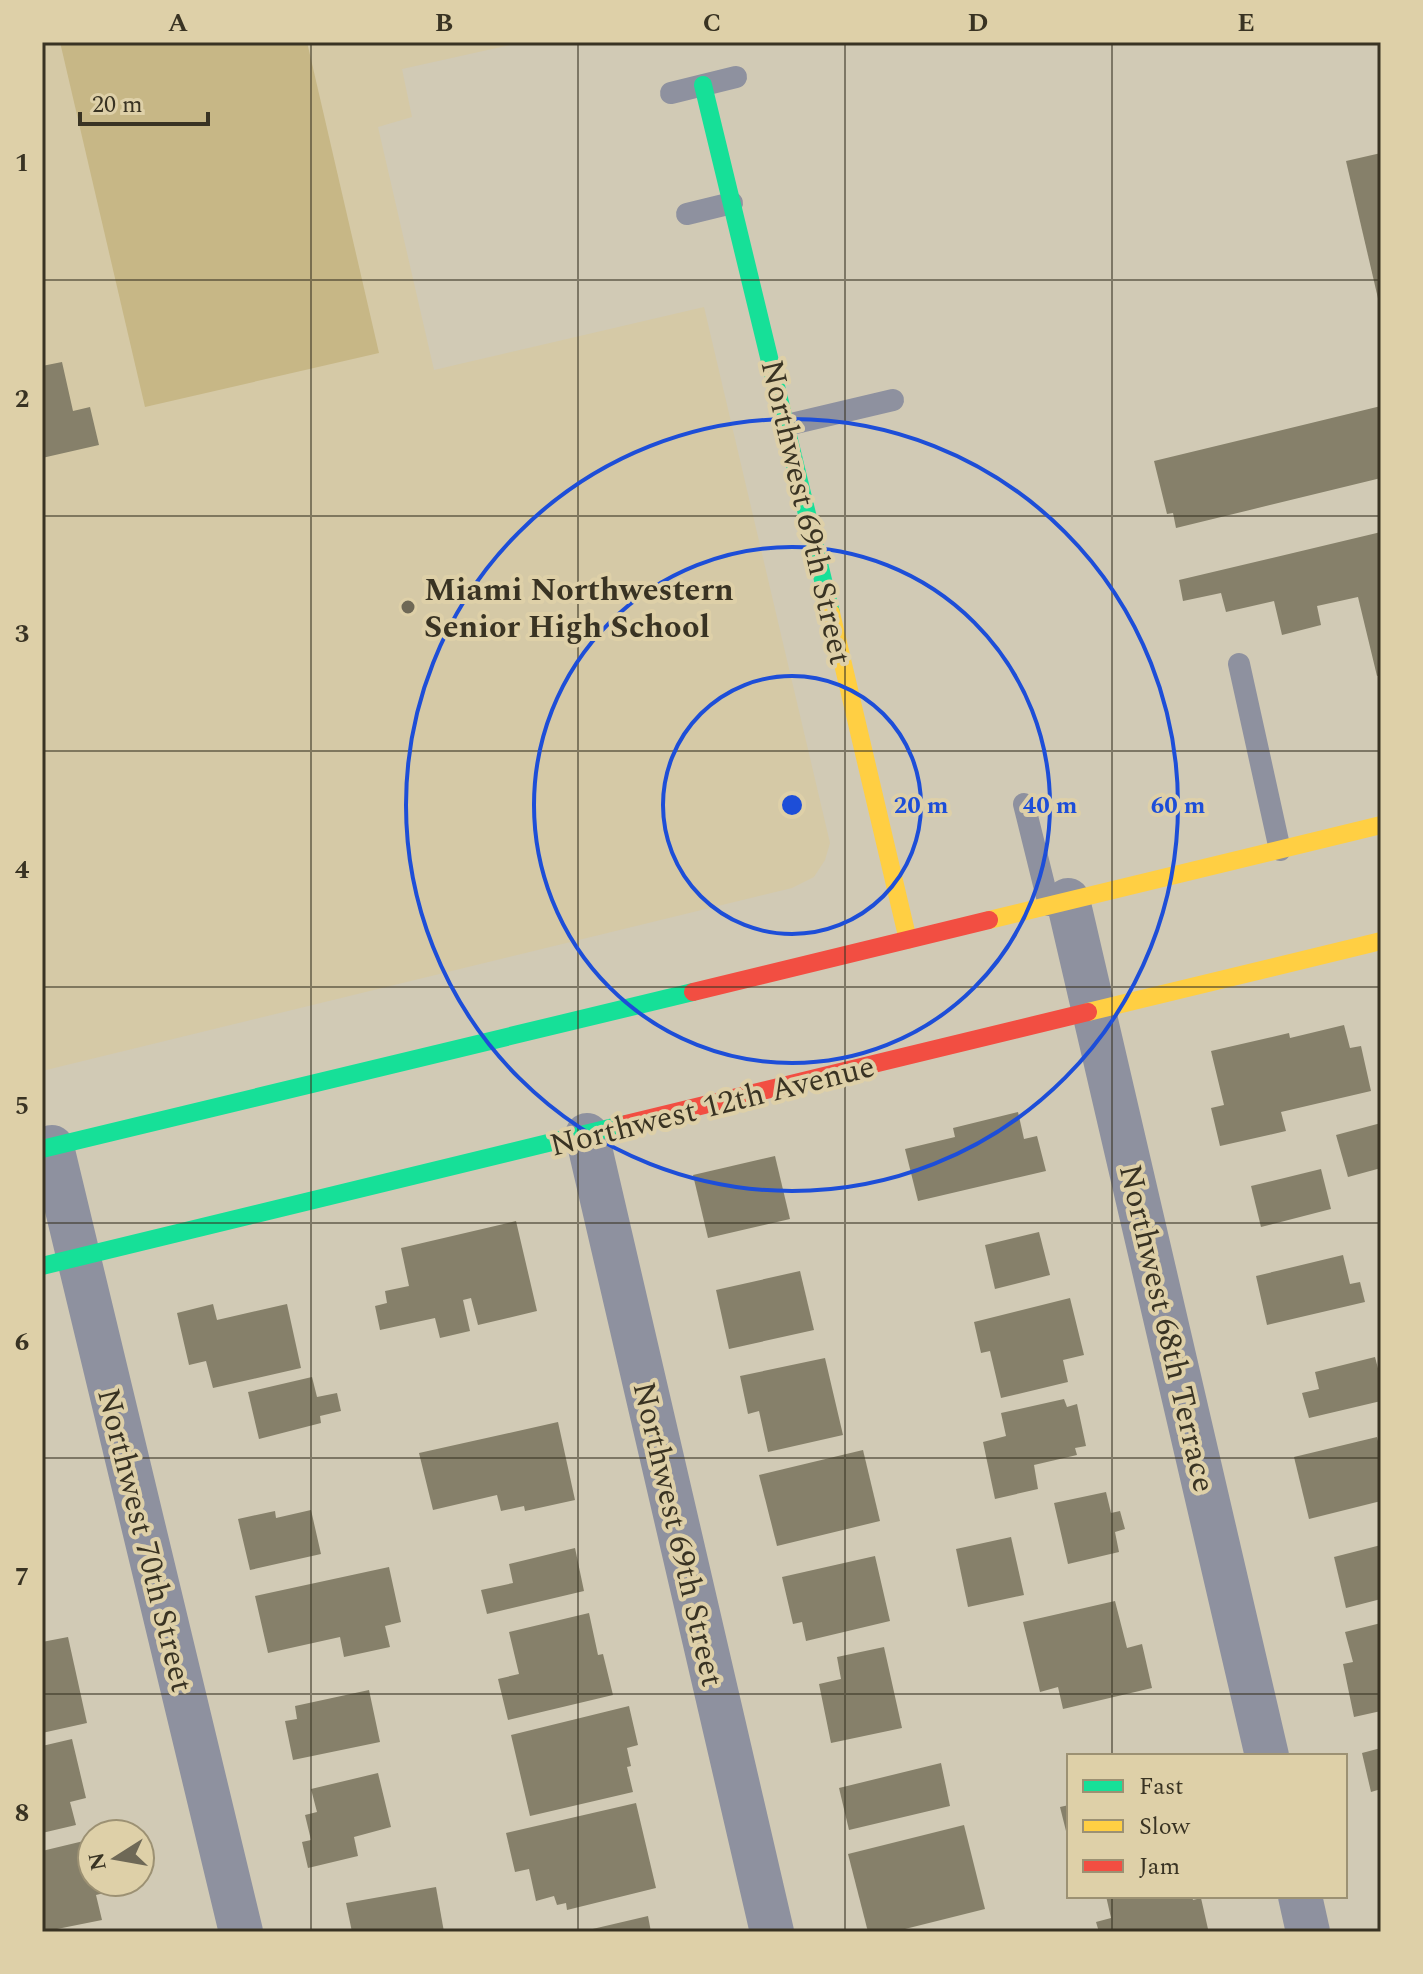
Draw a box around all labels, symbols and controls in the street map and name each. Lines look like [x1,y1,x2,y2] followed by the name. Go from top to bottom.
[168,3,188,43] text: A
[435,3,453,43] text: B
[703,3,721,43] text: C
[968,3,988,43] text: D
[1237,3,1255,43] text: E
[80,76,208,126] scale bar
[92,87,143,123] text: 20 m
[15,143,29,183] text: 1
[747,355,864,670] street label: Northwest 69th Street
[15,379,29,419] text: 2
[424,566,734,652] place label: Miami Northwestern Senior High School
[399,598,417,616] marker: Miami Northwestern Senior High School
[15,614,29,654] text: 3
[894,788,949,824] text: 20 m
[1023,788,1078,824] text: 40 m
[1151,788,1206,824] text: 60 m
[778,791,806,819] centre of rings
[15,850,30,890] text: 4
[545,1042,880,1171] street label: Northwest 12th Avenue
[15,1086,29,1126] text: 5
[1105,1160,1228,1497] street label: Northwest 68th Terrace
[15,1322,29,1362] text: 6
[619,1377,736,1692] street label: Northwest 69th Street
[83,1383,206,1697] street label: Northwest 70th Street
[15,1557,29,1597] text: 7
[1067,1754,1347,1898] legend
[1139,1769,1184,1805] text: Fast
[15,1793,29,1833] text: 8
[1139,1809,1191,1845] text: Slow
[76,1818,156,1898] north arrow
[1139,1849,1180,1885] text: Jam
[80,1850,116,1873] text: N

